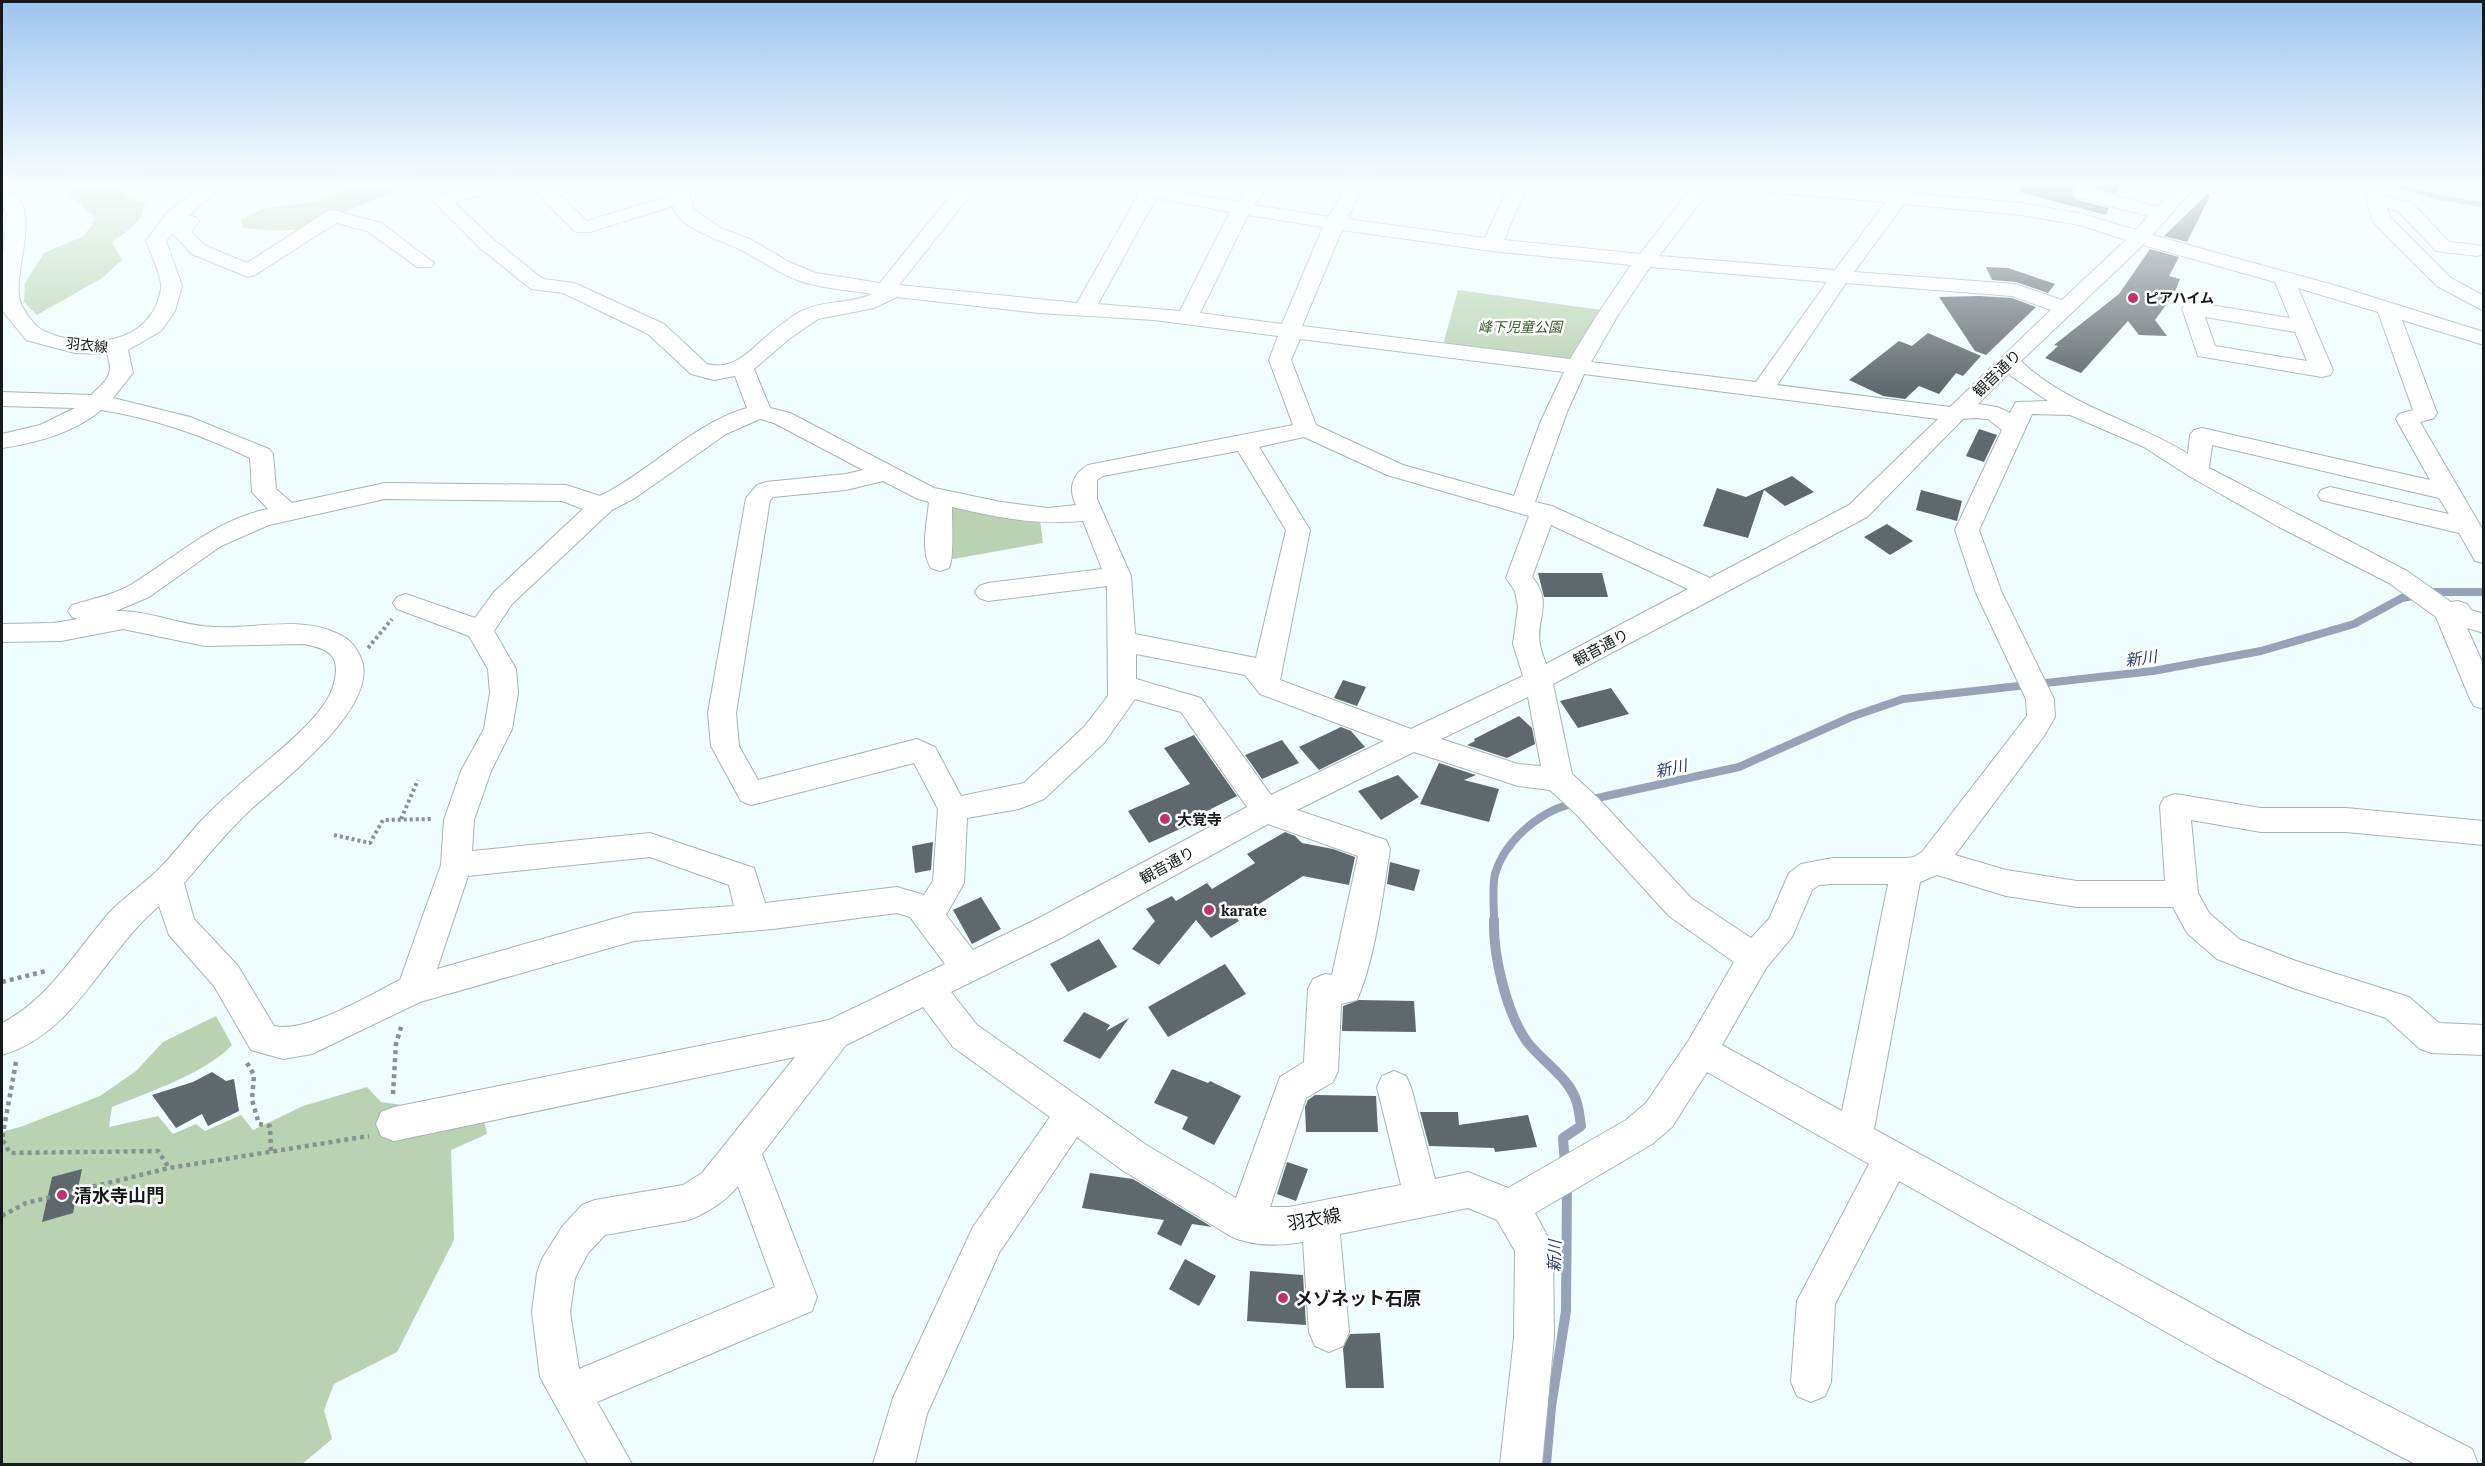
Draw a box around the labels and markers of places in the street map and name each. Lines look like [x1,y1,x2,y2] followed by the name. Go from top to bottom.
[2145,289,2214,307] place label: ピアハイム
[2126,291,2140,305] marker: ピアハイム
[1177,810,1222,829] place label: 大覚寺
[1158,812,1172,826] marker: 大覚寺
[1221,901,1267,920] place label: karate
[1202,903,1216,917] marker: karate
[74,1184,164,1207] place label: 清水寺山門
[55,1188,69,1202] marker: 清水寺山門
[1295,1287,1421,1310] place label: メゾネット石原
[1276,1291,1290,1305] marker: メゾネット石原

